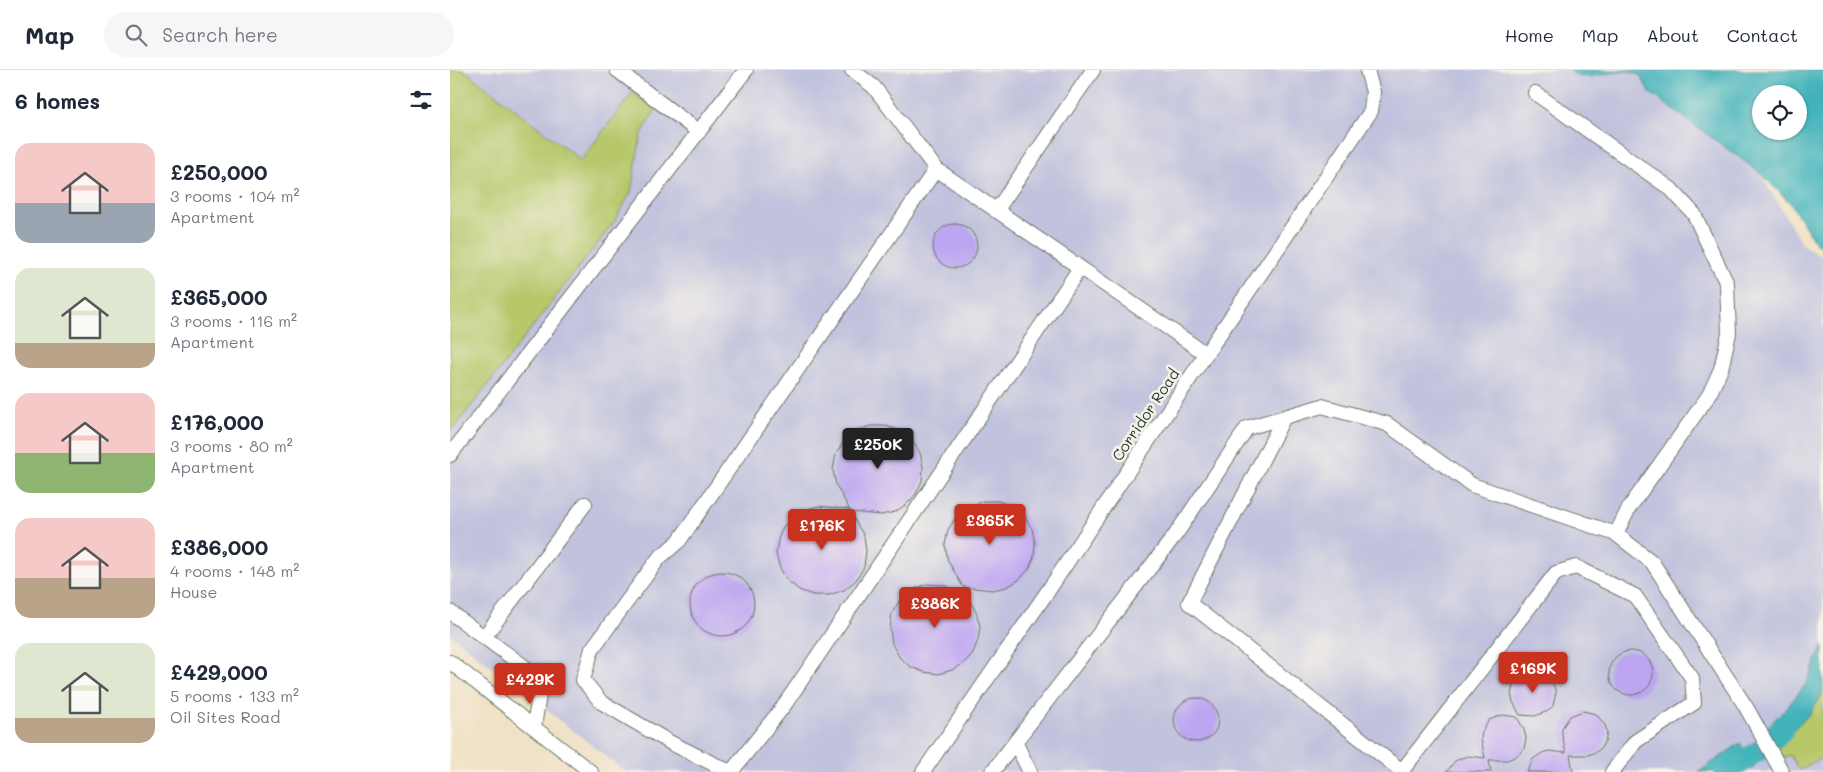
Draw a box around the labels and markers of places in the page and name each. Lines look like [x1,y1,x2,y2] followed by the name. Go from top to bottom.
[843,428,913,470] pin: £250K
[955,504,1025,546] pin: £365K
[787,508,857,551] pin: £176K
[900,586,970,629] pin: £386K
[1498,652,1568,694] pin: £169K
[495,662,565,705] pin: £429K

